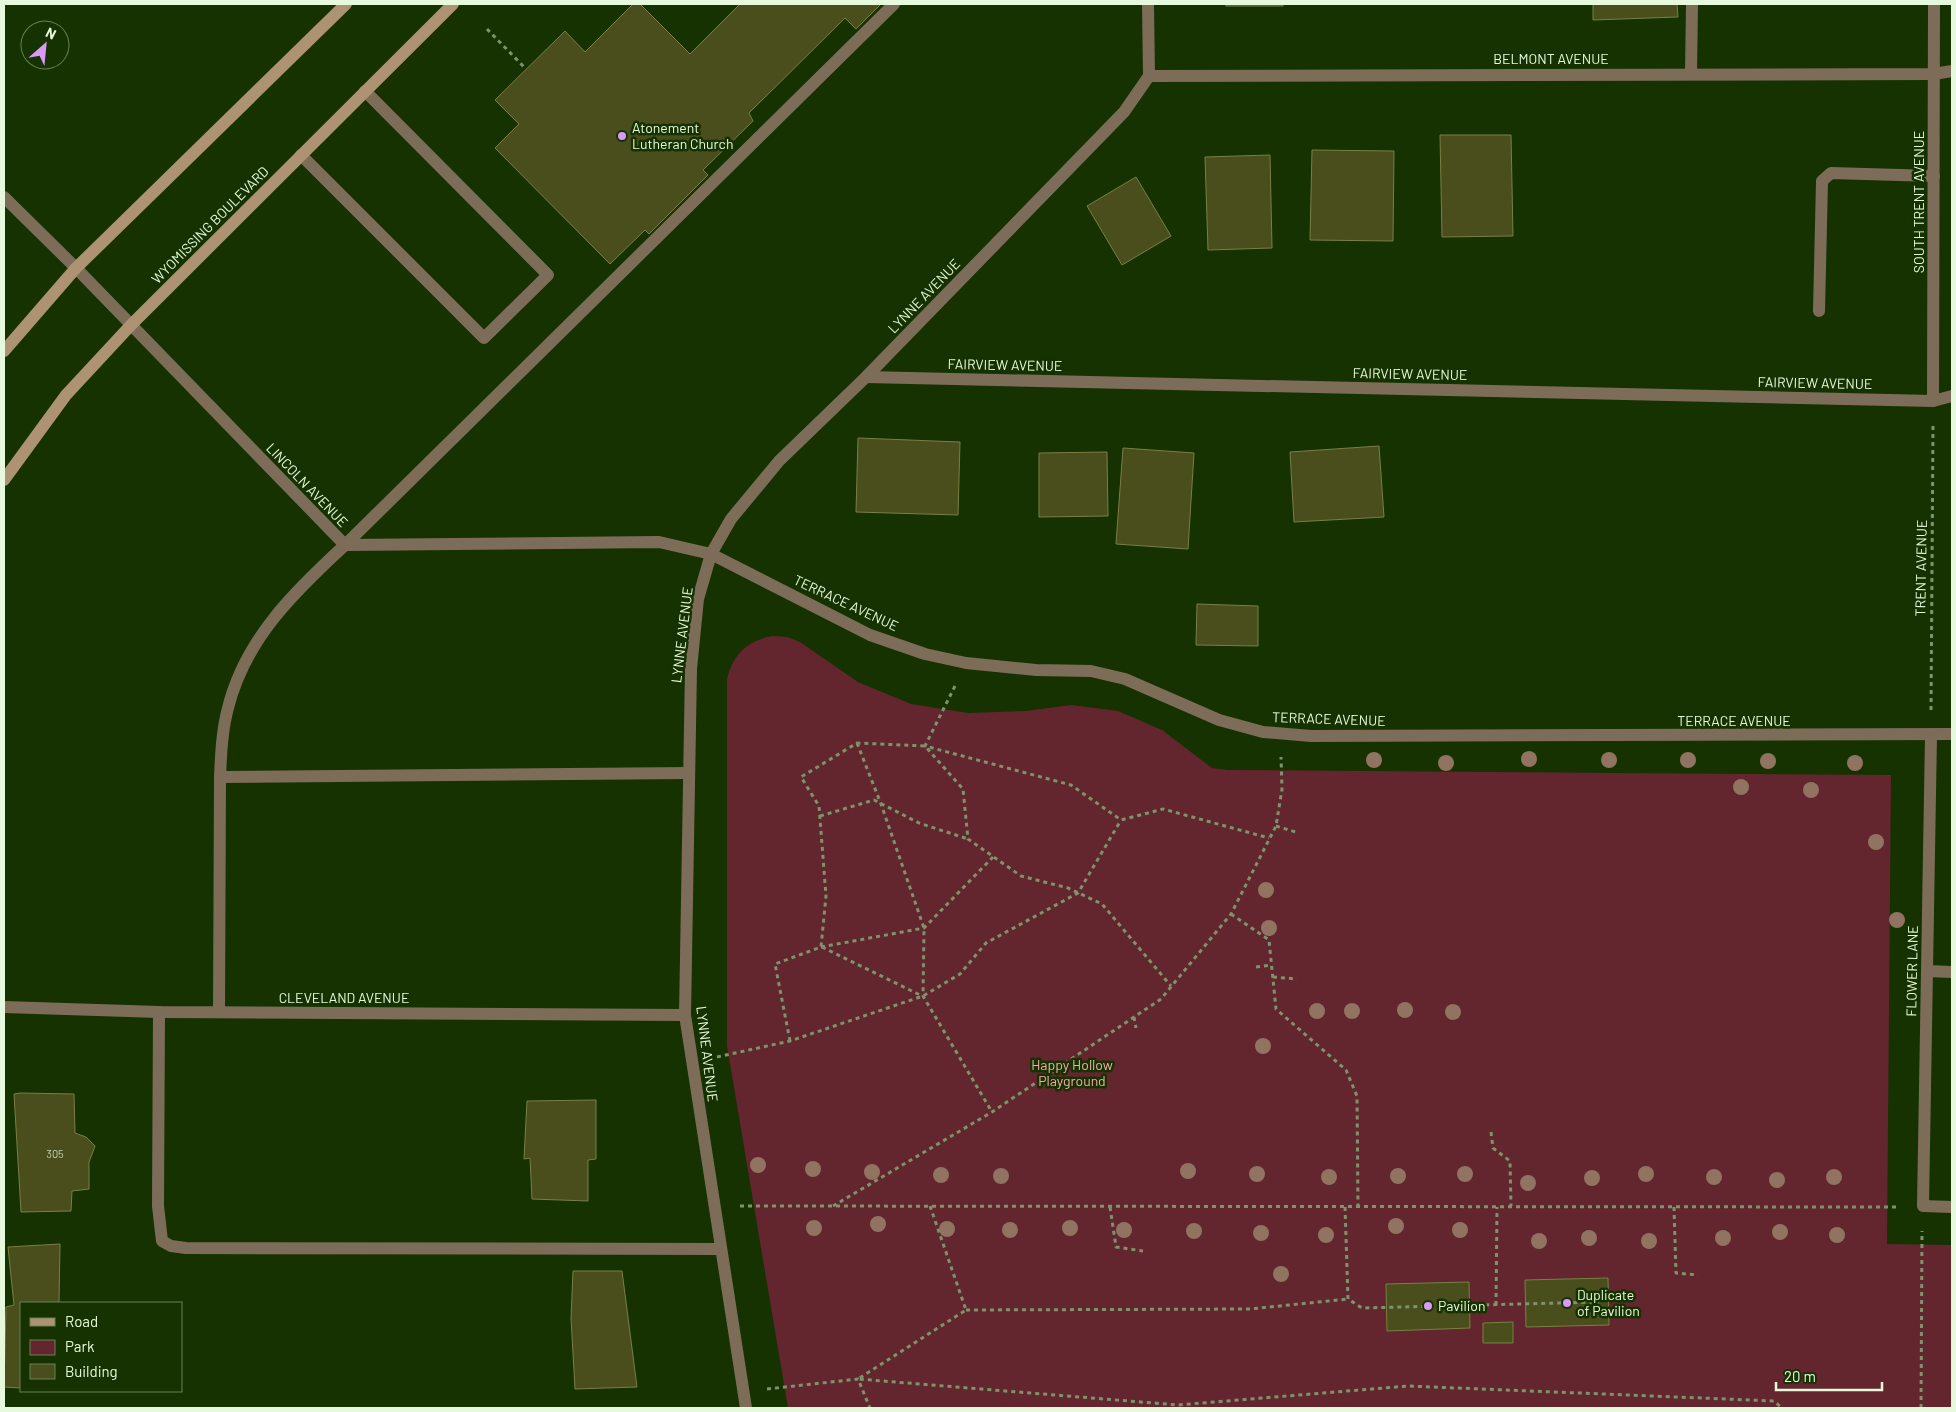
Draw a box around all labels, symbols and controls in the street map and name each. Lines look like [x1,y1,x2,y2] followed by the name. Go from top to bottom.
[20,20,70,70] north arrow
[43,23,59,43] text: N
[1493,50,1609,67] street label: BELMONT AVENUE
[632,119,733,152] place label: Atonement Lutheran Church
[616,130,628,142] marker: Atonement Lutheran Church
[1910,131,1927,273] street label: SOUTH TRENT AVENUE
[147,162,272,287] street label: WYOMISSING BOULEVARD
[884,255,963,336] street label: LYNNE AVENUE
[947,355,1063,374] street label: FAIRVIEW AVENUE
[1352,364,1468,383] street label: FAIRVIEW AVENUE
[1757,373,1873,392] street label: FAIRVIEW AVENUE
[263,439,352,530] street label: LINCOLN AVENUE
[1911,520,1930,616] street label: TRENT AVENUE
[791,571,901,634] street label: TERRACE AVENUE
[667,586,696,684] street label: LYNNE AVENUE
[1272,708,1386,729] street label: TERRACE AVENUE
[1677,712,1791,729] street label: TERRACE AVENUE
[1902,925,1921,1017] street label: FLOWER LANE
[279,989,409,1006] street label: CLEVELAND AVENUE
[693,1005,722,1103] street label: LYNNE AVENUE
[1031,1056,1113,1089] park label: Happy Hollow Playground
[46,1147,64,1160] house number: 305
[1577,1286,1640,1319] place label: Duplicate of Pavilion
[1438,1297,1486,1314] place label: Pavilion
[1561,1297,1573,1309] marker: Duplicate of Pavilion
[1422,1300,1434,1312] marker: Pavilion
[20,1302,182,1392] legend
[65,1312,98,1330] text: Road
[65,1337,95,1355] text: Park
[1776,1360,1882,1392] scale bar
[65,1362,118,1380] text: Building
[1784,1367,1816,1385] text: 20 m

